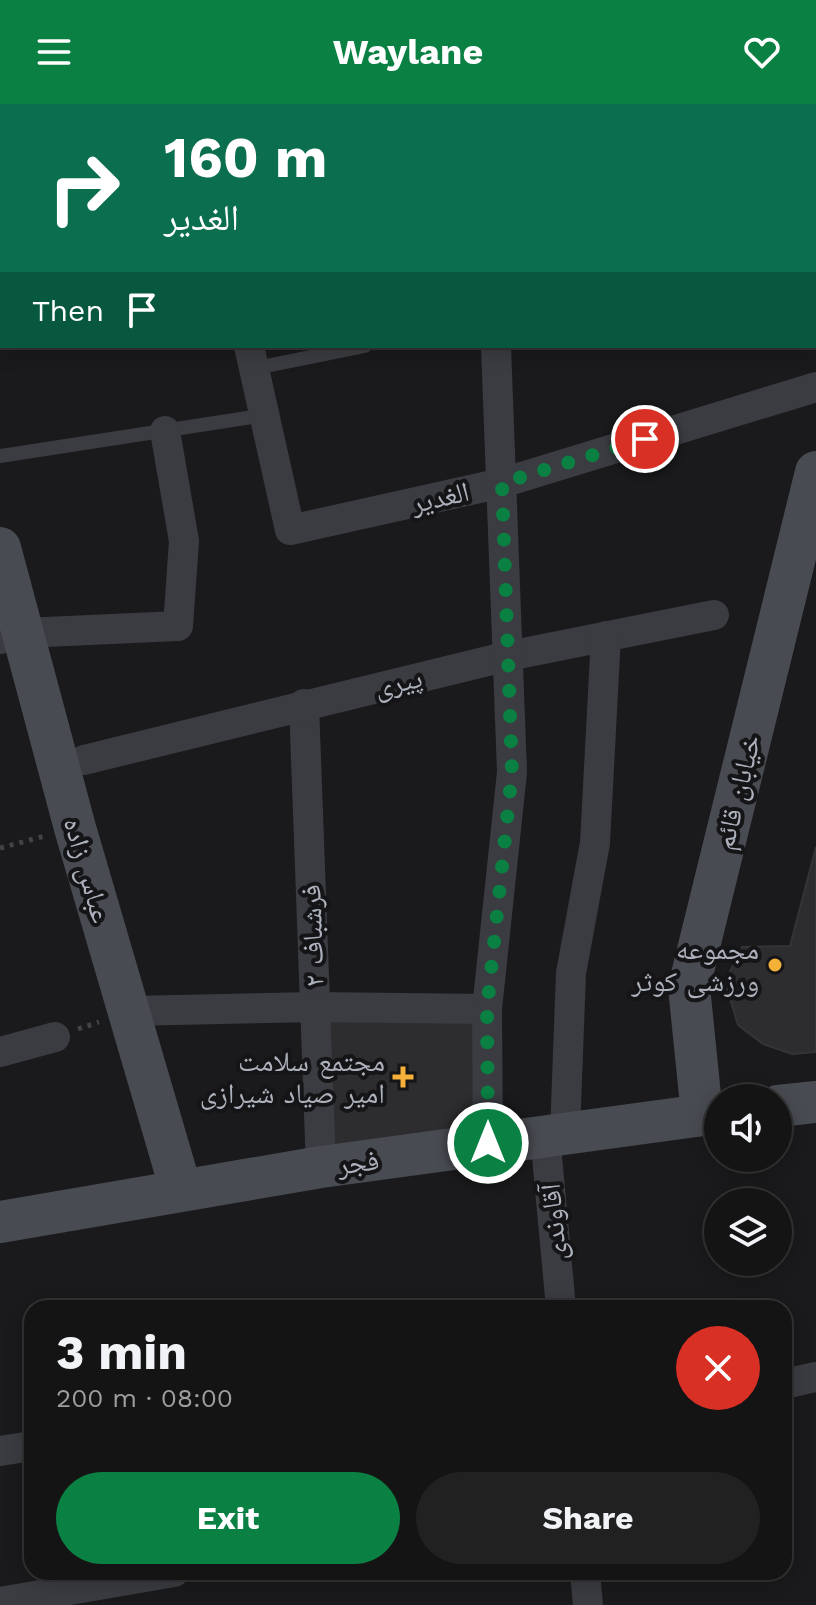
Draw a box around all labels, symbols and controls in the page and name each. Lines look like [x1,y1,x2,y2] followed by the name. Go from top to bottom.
[32,30,76,74] icon: menu
[740,30,784,74] icon: heart
[333,31,483,73] text: Waylane
[164,125,327,191] text: 160 m
[32,136,136,240] icon: right
[164,197,239,239] text: الغدیر
[120,288,164,332] icon: arrive
[32,293,104,328] text: Then
[611,405,679,473] pin
[623,417,667,461] icon: arrive
[407,475,472,520] street label: الغدیر
[371,661,425,704] street label: پیری
[707,731,770,853] street label: خیابان قائم
[56,814,118,927] street label: عباس زاده
[294,884,331,988] street label: فرشباف ۲
[630,933,759,999] place label: مجموعه ورزشی کوثر
[766,956,784,974] marker: مجموعه ورزشی کوثر
[200,1045,385,1110] place label: مجتمع سلامت امیر صیاد شیرازی
[392,1066,414,1088] marker: مجتمع سلامت امیر صیاد شیرازی
[704,1084,792,1276] map controls
[704,1084,792,1172] button: sound
[446,1101,530,1185] position arrow
[334,1143,381,1182] street label: فجر
[534,1181,573,1262] street label: آقاوندی
[704,1188,792,1276] button: layers
[56,1324,187,1381] text: 3 min
[676,1326,760,1410] button: close
[56,1383,233,1413] text: 200 m · 08:00
[56,1472,400,1564] button: Exit
[416,1472,760,1564] button: Share

